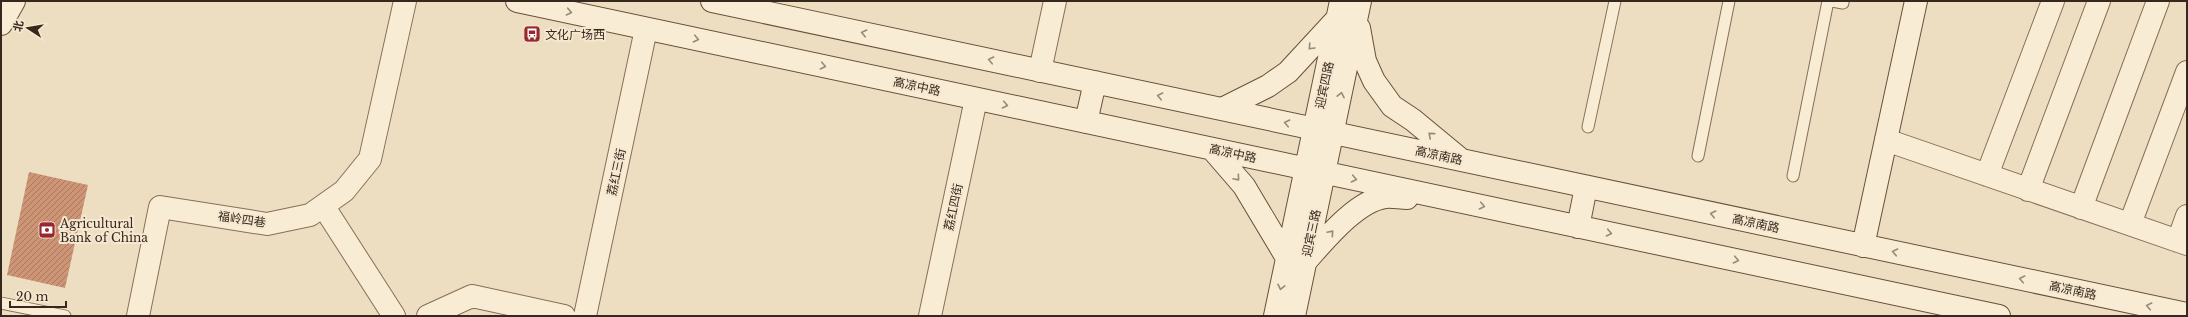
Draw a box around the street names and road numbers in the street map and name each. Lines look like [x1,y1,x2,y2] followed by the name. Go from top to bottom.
[1312,60,1336,110] street label: 迎宾四路
[892,74,942,98] street label: 高凉中路
[1208,141,1258,165] street label: 高凉中路
[1414,143,1464,167] street label: 高凉南路
[604,147,628,197] street label: 荔红三街
[941,182,965,232] street label: 荔红四街
[217,208,267,230] street label: 福岭四巷
[1299,208,1323,258] street label: 迎宾三路
[1731,211,1781,235] street label: 高凉南路
[2048,278,2098,302] street label: 高凉南路

